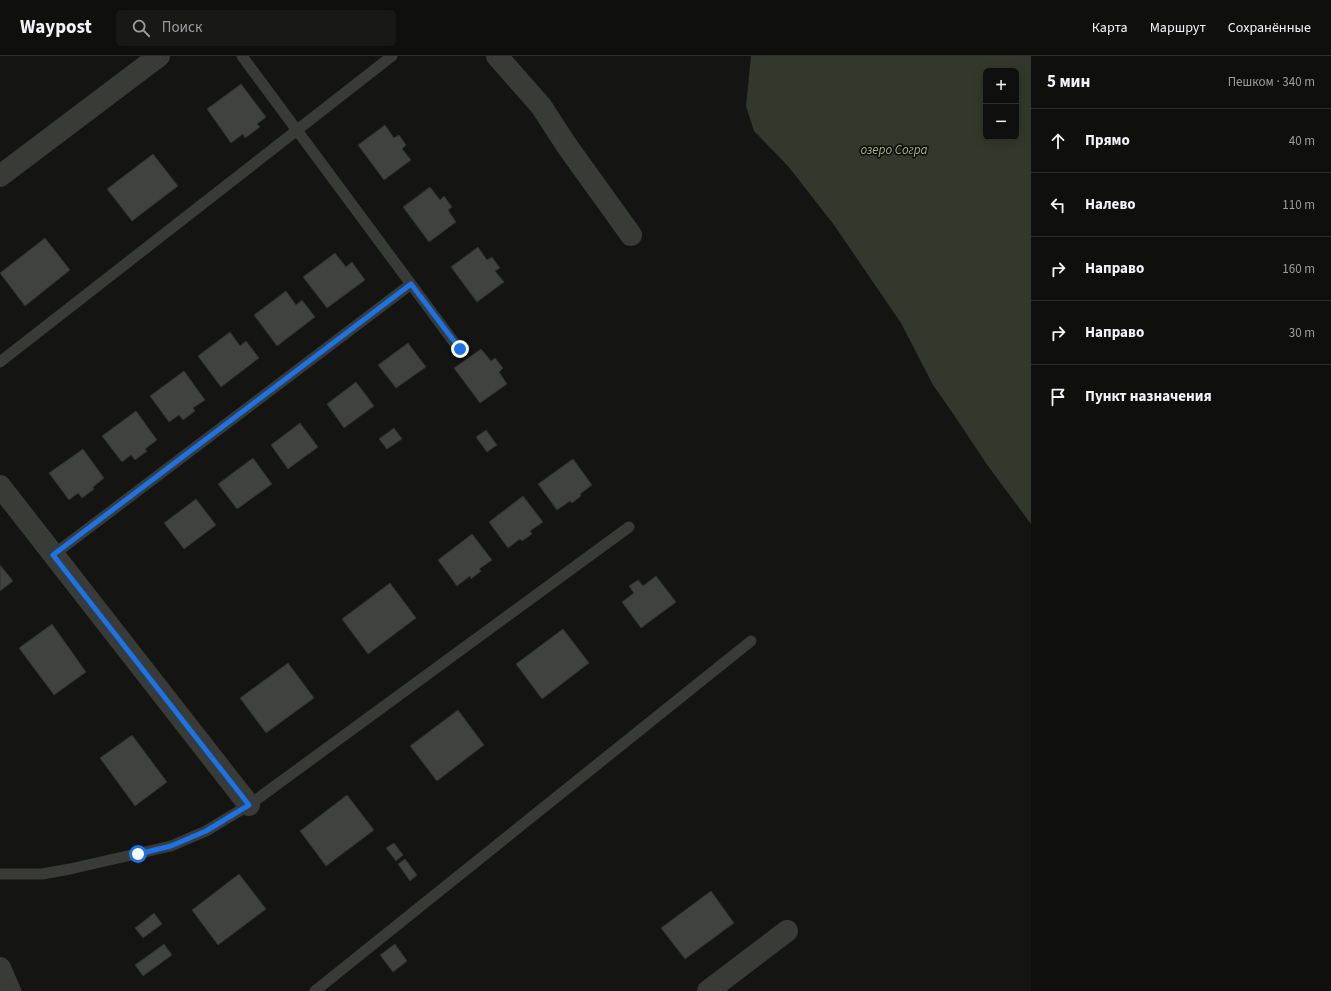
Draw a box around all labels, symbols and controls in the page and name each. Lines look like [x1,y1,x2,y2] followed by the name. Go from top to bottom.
[116,10,396,46] search box
[20,14,92,41] text: Waypost
[130,17,152,39] icon: search
[162,17,202,38] text: Поиск
[1092,18,1128,38] text: Карта
[1150,18,1206,38] text: Маршрут
[1228,18,1311,38] text: Сохранённые
[983,68,1019,140] map controls
[983,68,1019,104] button: +
[1047,70,1090,94] text: 5 мин
[1228,73,1315,91] text: Пешком · 340 m
[983,104,1019,140] button: −
[1047,130,1069,152] icon: ahead
[1085,130,1130,151] text: Прямо
[1289,132,1315,150] text: 40 m
[860,141,928,159] water label: озеро Согра
[1047,194,1069,216] icon: left
[1085,194,1136,215] text: Налево
[1282,196,1315,214] text: 110 m
[1047,258,1069,280] icon: right
[1085,258,1144,279] text: Направо
[1282,260,1315,278] text: 160 m
[1047,322,1069,344] icon: right
[1085,322,1144,343] text: Направо
[1289,324,1315,342] text: 30 m
[451,340,469,358] route end
[1047,386,1069,408] icon: arrive
[1085,386,1212,407] text: Пункт назначения
[129,845,147,863] route start

